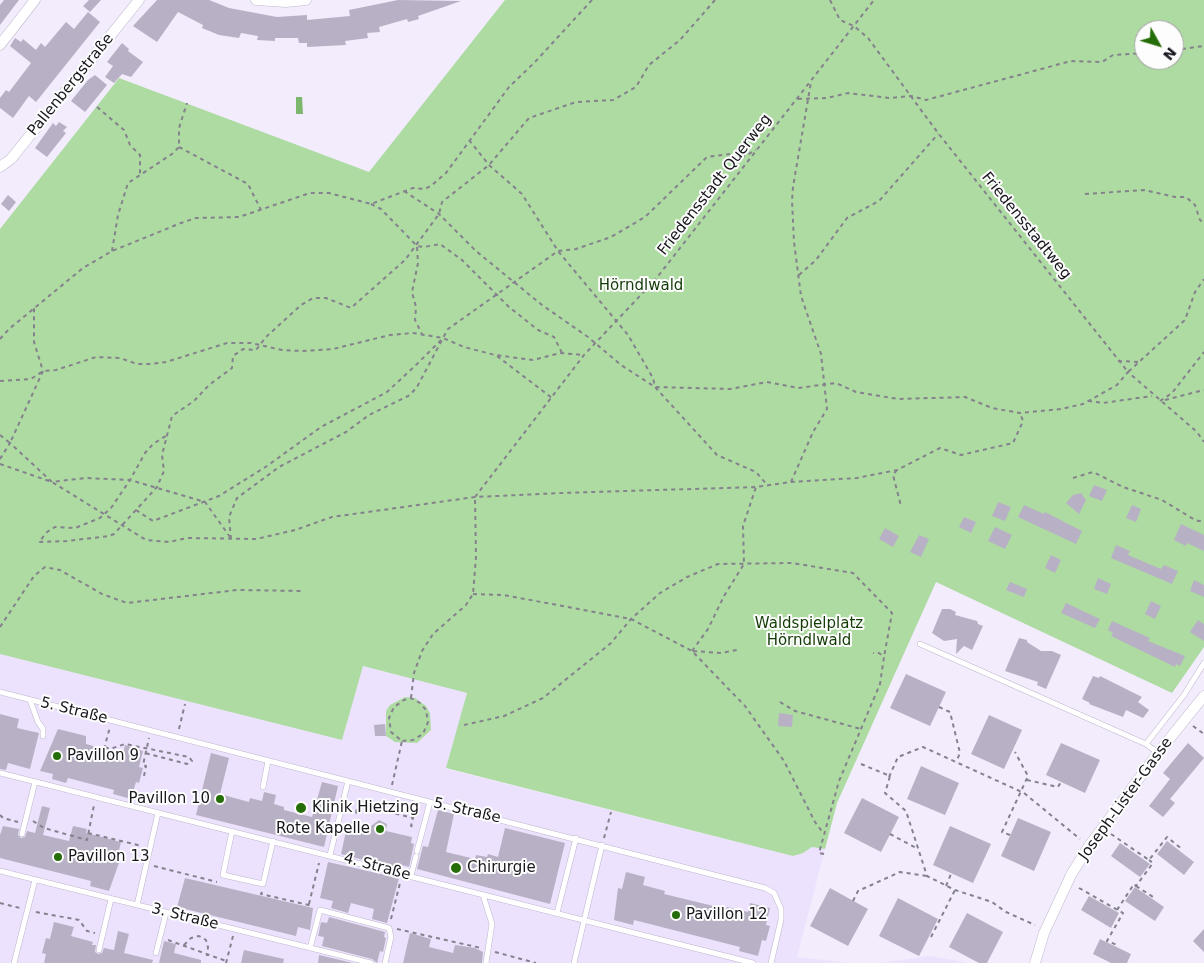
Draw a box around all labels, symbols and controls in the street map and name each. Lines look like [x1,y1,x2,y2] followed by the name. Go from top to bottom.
[1134,20,1184,70] north arrow
[24,30,118,140] street label: Pallenbergstraße
[1160,44,1180,63] text: N
[654,111,776,259] street label: Friedensstadt Querweg
[977,169,1075,283] street label: Friedensstadtweg
[599,277,683,295] park label: Hörndlwald
[755,615,863,650] park label: Waldspielplatz Hörndlwald
[39,694,109,728] street label: 5. Straße
[1075,734,1177,864] street label: Joseph-Lister-Gasse
[67,747,139,765] place label: Pavillon 9
[51,750,63,762] marker: Pavillon 9
[129,790,210,808] place label: Pavillon 10
[214,793,226,805] marker: Pavillon 10
[432,795,502,827] street label: 5. Straße
[312,799,419,817] place label: Klinik Hietzing
[294,801,308,815] marker: Klinik Hietzing
[276,820,370,838] place label: Rote Kapelle
[374,823,386,835] marker: Rote Kapelle
[68,848,149,866] place label: Pavillon 13
[342,849,412,885] street label: 4. Straße
[52,851,64,863] marker: Pavillon 13
[467,859,536,877] place label: Chirurgie
[449,861,463,875] marker: Chirurgie
[150,900,220,934] street label: 3. Straße
[686,906,767,924] place label: Pavillon 12
[670,909,682,921] marker: Pavillon 12

